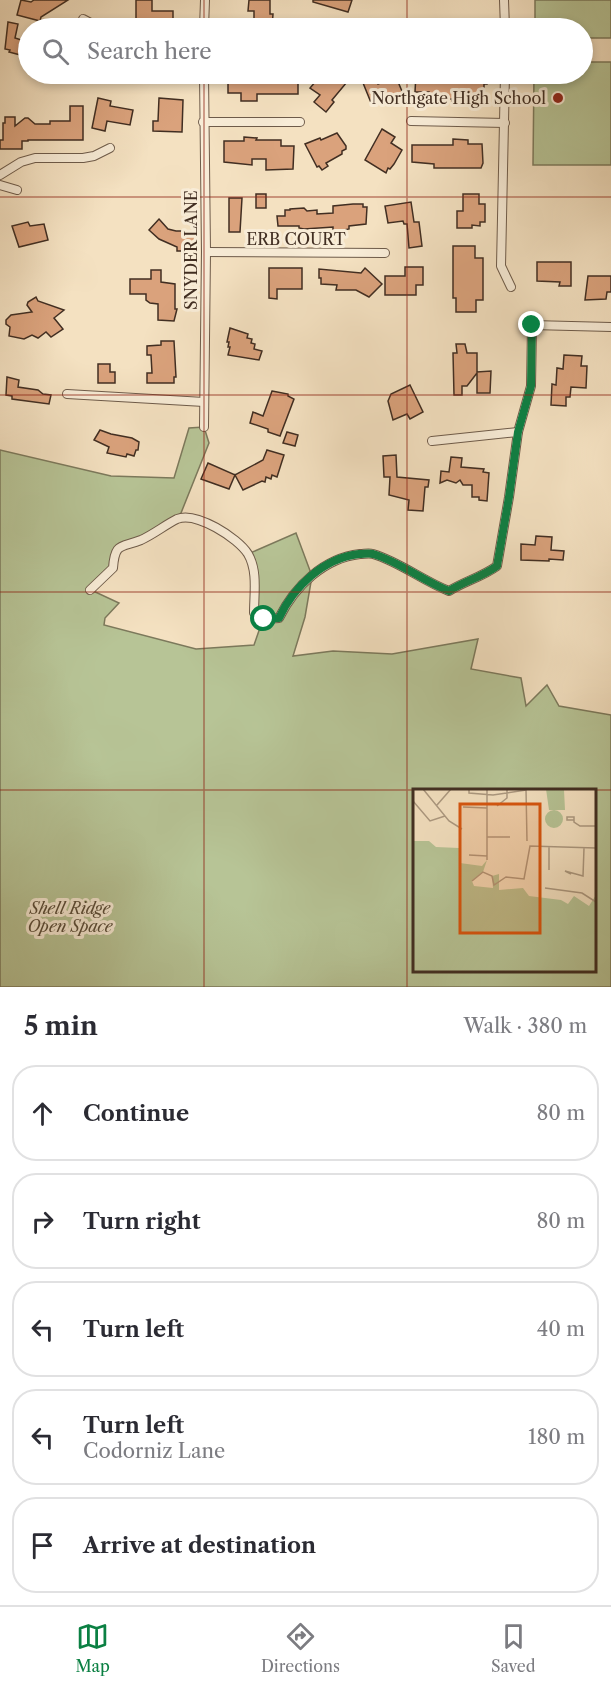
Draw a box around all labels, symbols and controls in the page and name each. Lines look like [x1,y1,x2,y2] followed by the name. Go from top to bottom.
[18,18,593,84] search box
[39,35,72,68] icon: search
[87,38,212,65] text: Search here
[372,88,546,108] place label: Northgate High School
[551,91,565,105] marker: Northgate High School
[181,190,201,310] street label: SNYDER LANE
[246,229,346,249] street label: ERB COURT
[518,311,544,337] route end
[250,605,276,631] route start
[413,789,596,972] inset map
[27,898,114,936] park label: Shell Ridge Open Space
[24,1010,98,1042] text: 5 min
[463,1014,587,1038] text: Walk · 380 m
[26,1097,59,1130] icon: ahead
[83,1100,189,1127] text: Continue
[537,1101,585,1125] text: 80 m
[26,1205,59,1238] icon: right
[83,1208,201,1235] text: Turn right
[537,1209,585,1233] text: 80 m
[26,1313,59,1346] icon: left
[83,1316,184,1343] text: Turn left
[537,1317,585,1341] text: 40 m
[83,1412,184,1439] text: Turn left
[26,1421,59,1454] icon: left
[528,1425,585,1449] text: 180 m
[83,1439,225,1463] text: Codorniz Lane
[26,1529,59,1562] icon: arrive
[83,1532,316,1559] text: Arrive at destination
[76,1620,110,1676] tab: Map
[261,1620,340,1676] tab: Directions
[491,1620,535,1676] tab: Saved

